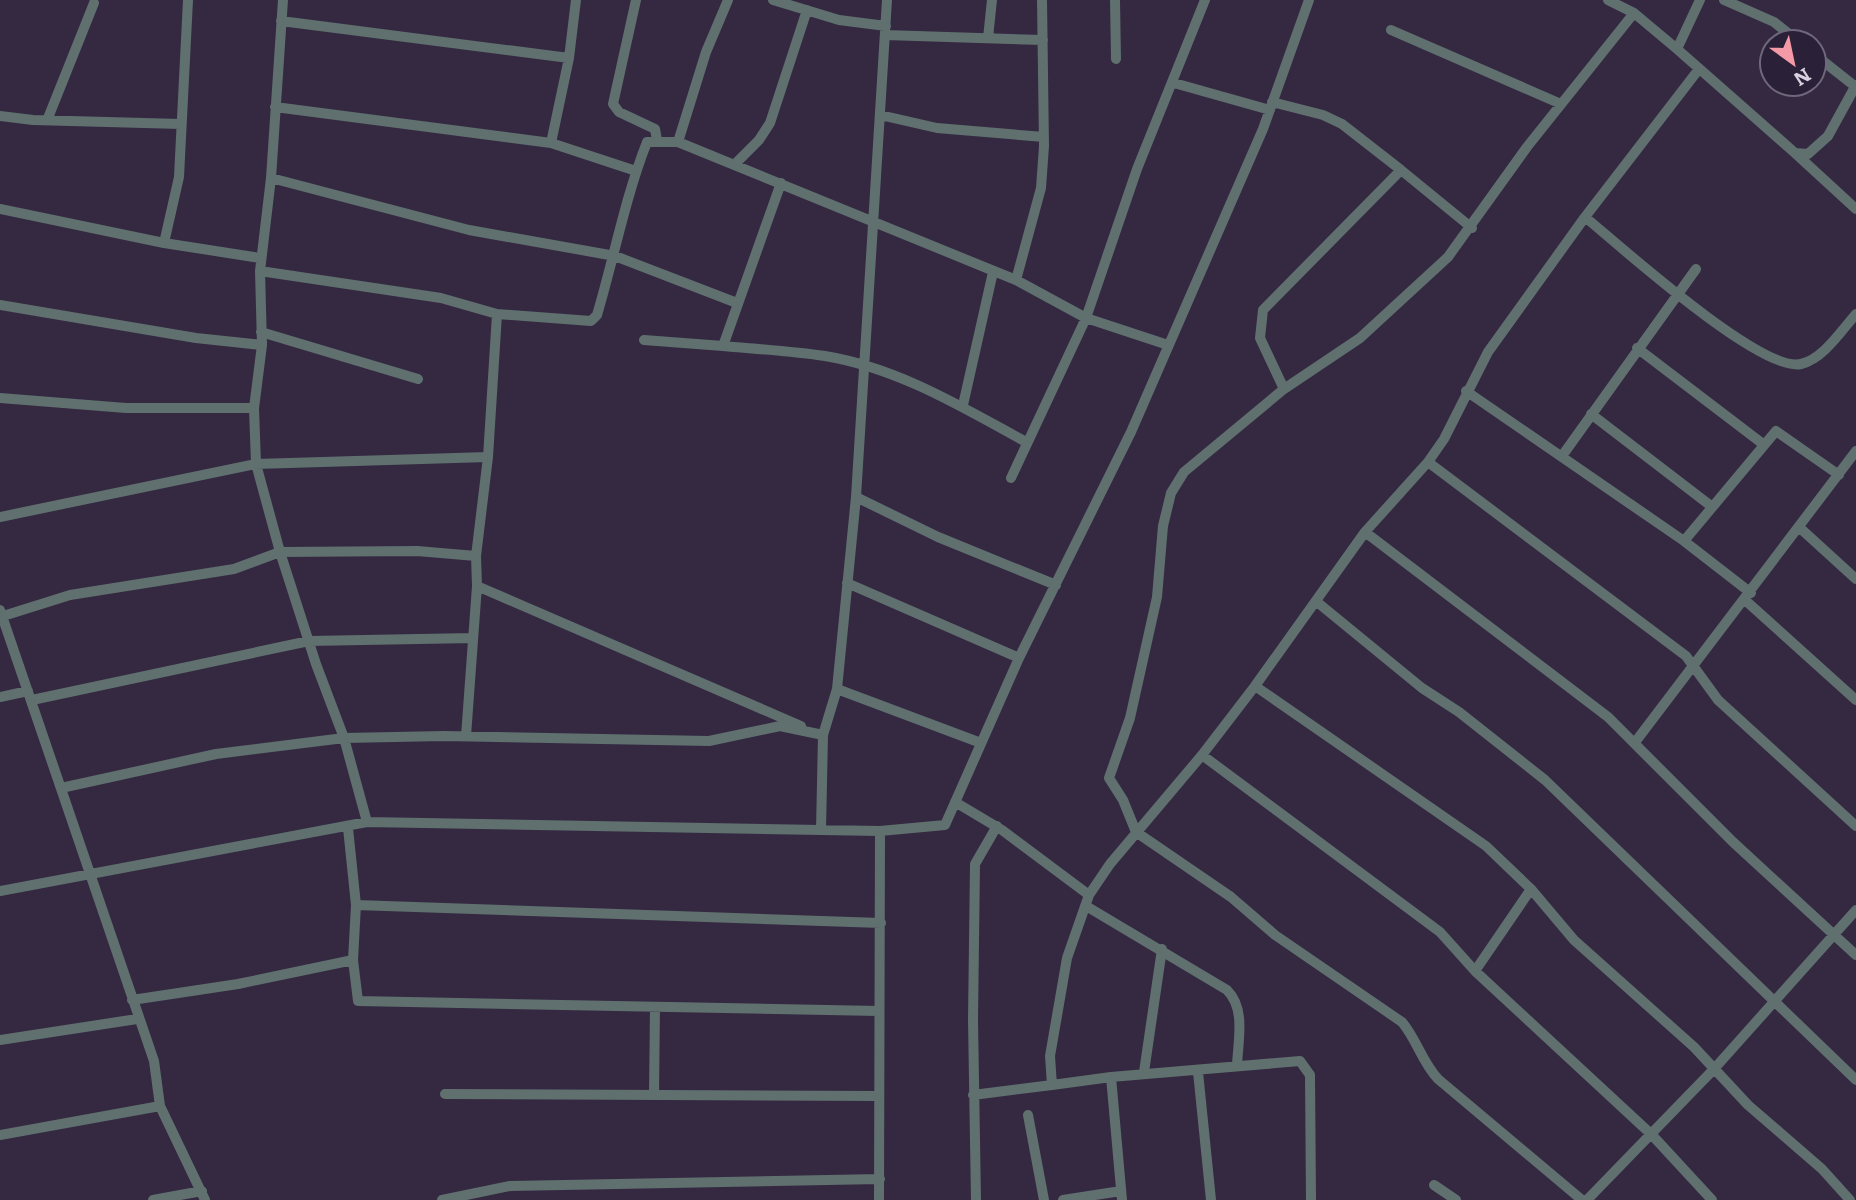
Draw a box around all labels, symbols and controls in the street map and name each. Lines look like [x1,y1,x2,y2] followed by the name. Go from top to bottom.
[1758,28,1828,98] north arrow
[1788,62,1817,94] text: N

